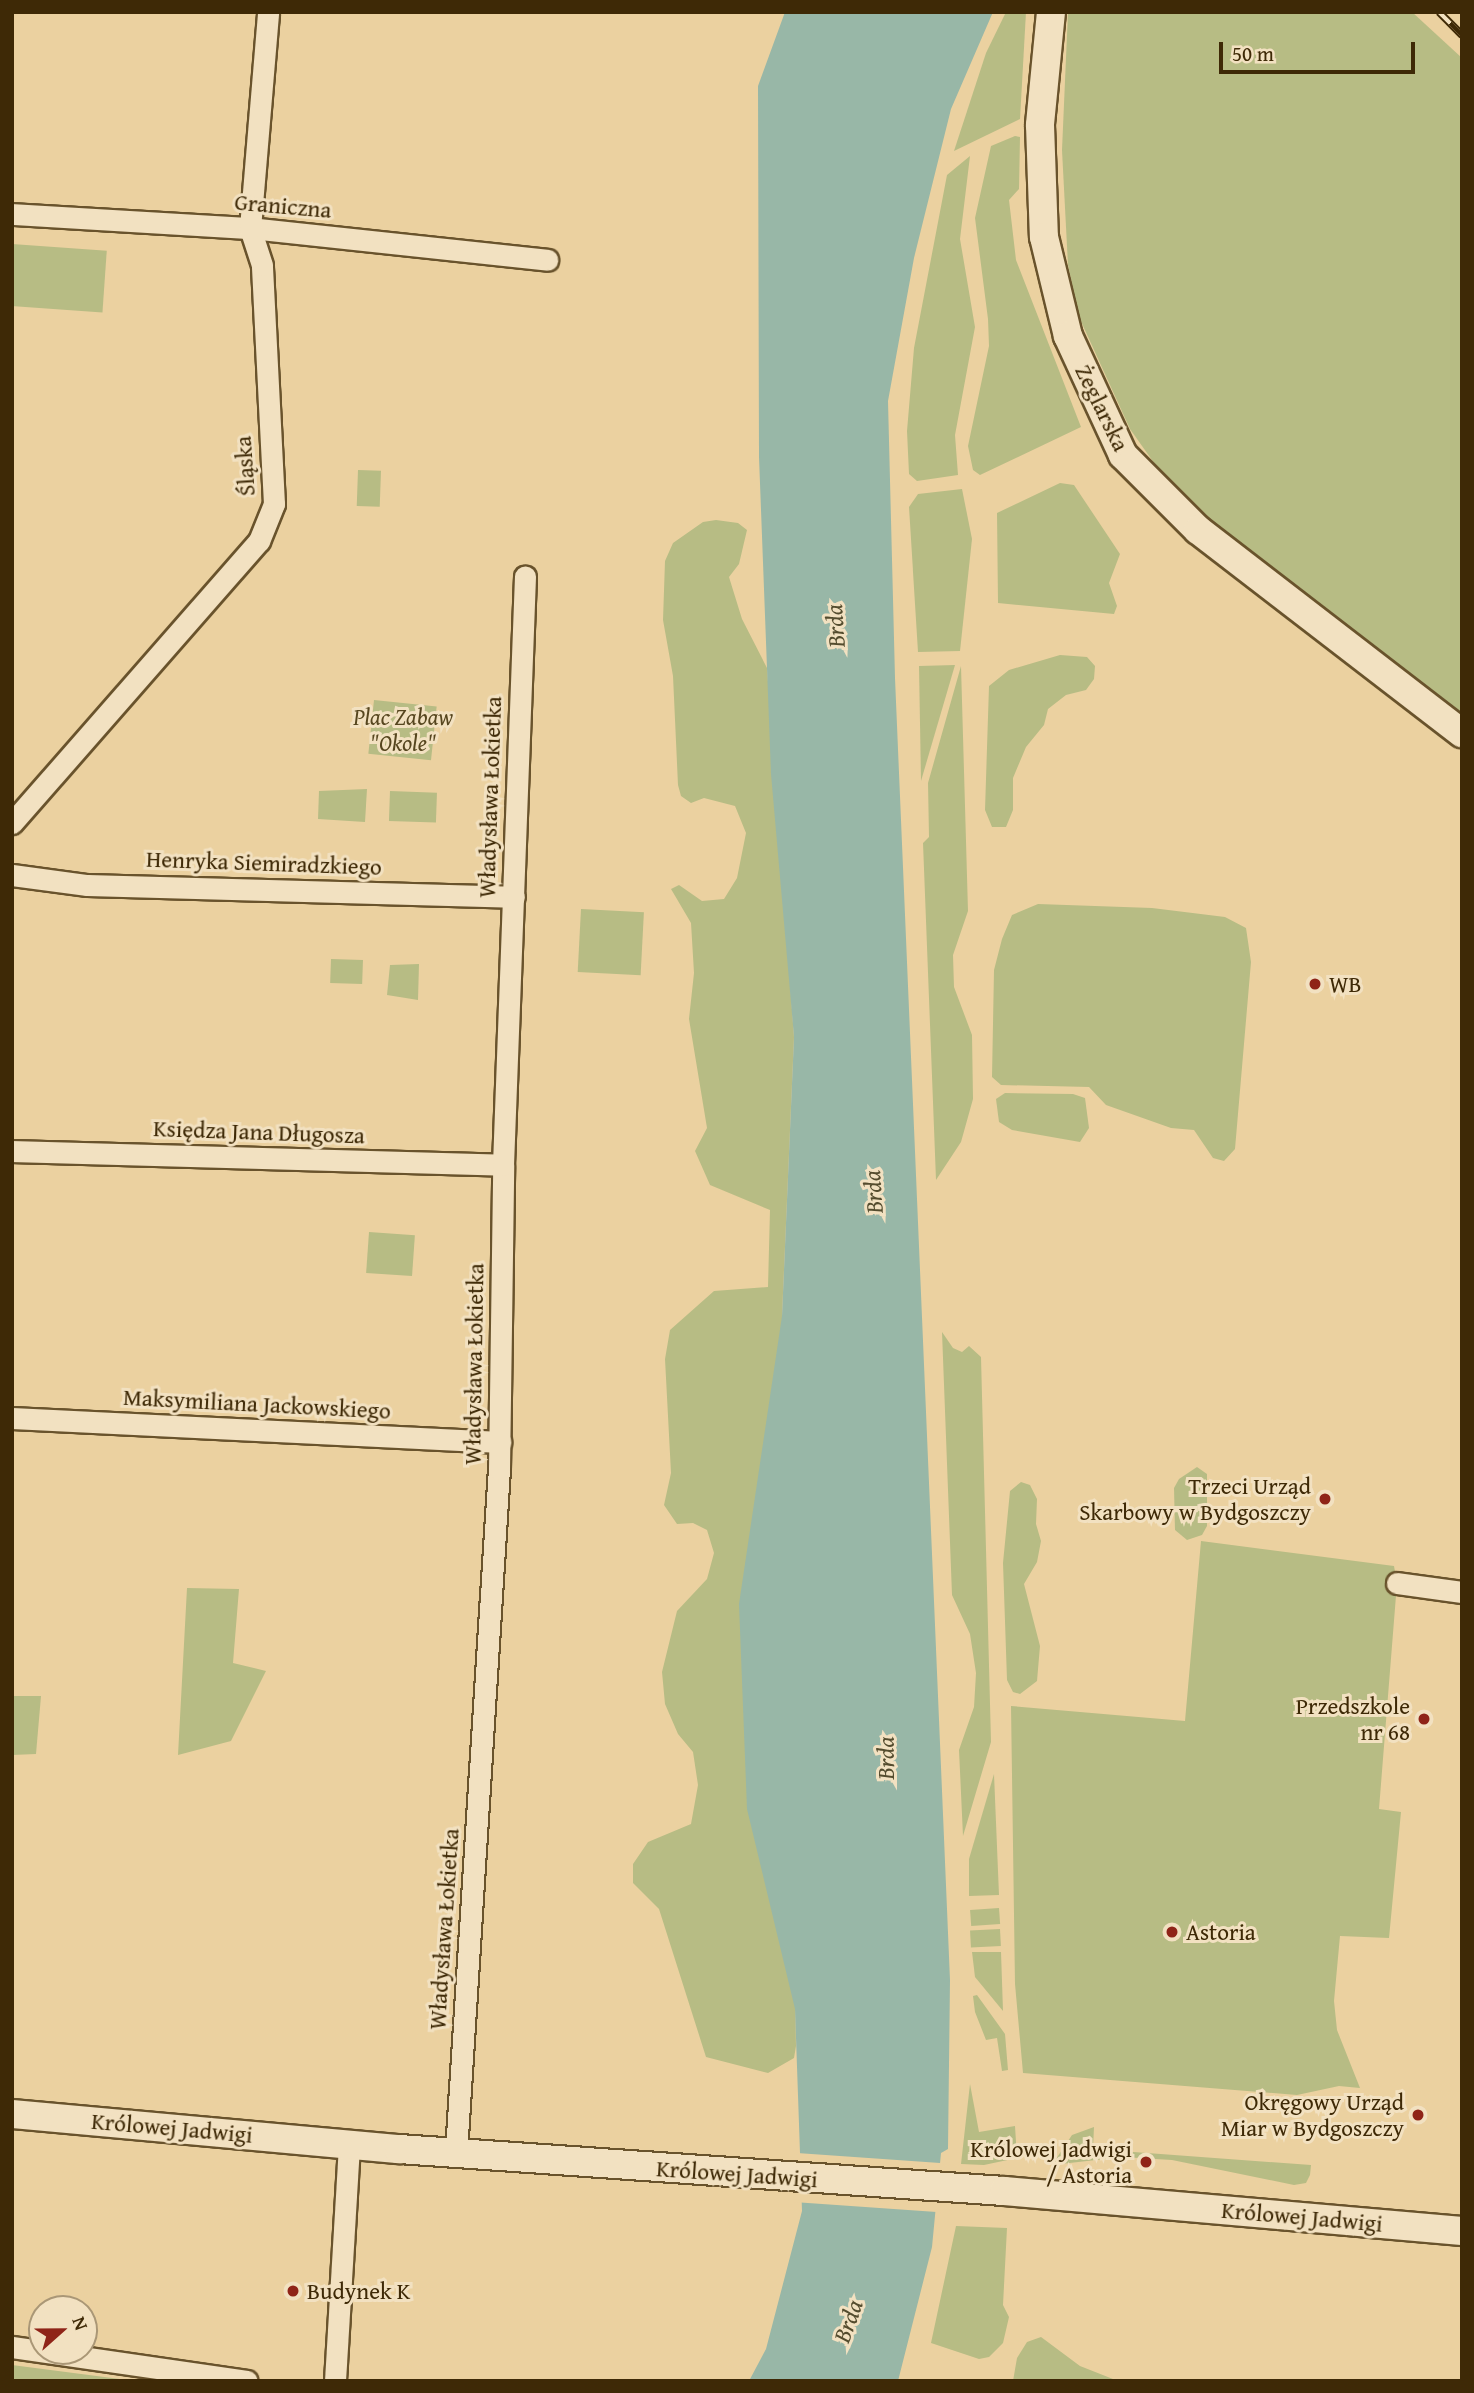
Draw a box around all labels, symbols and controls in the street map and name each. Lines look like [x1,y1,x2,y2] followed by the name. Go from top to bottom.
[1222,28,1418,72] scale bar
[1232,38,1274,69] text: 50 m
[233,188,333,224] street label: Graniczna
[1069,360,1135,456] street label: Żeglarska
[229,435,261,497] street label: Śląska
[819,603,851,649] water label: Brda
[473,696,507,898] street label: Władysława Łokietka
[353,703,453,757] park label: Plac Zabaw "Okole"
[146,845,382,881] street label: Henryka Siemiradzkiego
[1329,970,1362,998] place label: WB
[1307,976,1323,992] marker: WB
[153,1115,365,1149] street label: Księdza Jana Długosza
[857,1169,889,1215] water label: Brda
[458,1263,490,1465] street label: Władysława Łokietka
[122,1383,392,1425] street label: Maksymiliana Jackowskiego
[1079,1472,1311,1526] place label: Trzeci Urząd Skarbowy w Bydgoszczy
[1317,1491,1333,1507] marker: Trzeci Urząd Skarbowy w Bydgoszczy
[1296,1692,1410,1746] place label: Przedszkole nr 68
[1416,1711,1432,1727] marker: Przedszkole nr 68
[872,1736,900,1780] water label: Brda
[423,1827,465,2031] street label: Władysława Łokietka
[1186,1918,1256,1946] place label: Astoria
[1164,1924,1180,1940] marker: Astoria
[1221,2088,1404,2142] place label: Okręgowy Urząd Miar w Bydgoszczy
[90,2107,254,2149] street label: Królowej Jadwigi
[1410,2107,1426,2123] marker: Okręgowy Urząd Miar w Bydgoszczy
[970,2135,1132,2189] place label: Królowej Jadwigi / Astoria
[1138,2154,1154,2170] marker: Królowej Jadwigi / Astoria
[655,2155,819,2193] street label: Królowej Jadwigi
[1220,2196,1384,2238] street label: Królowej Jadwigi
[307,2277,410,2305] place label: Budynek K
[285,2283,301,2299] marker: Budynek K
[28,2295,98,2365] north arrow
[827,2296,869,2346] water label: Brda
[65,2312,96,2334] text: N

